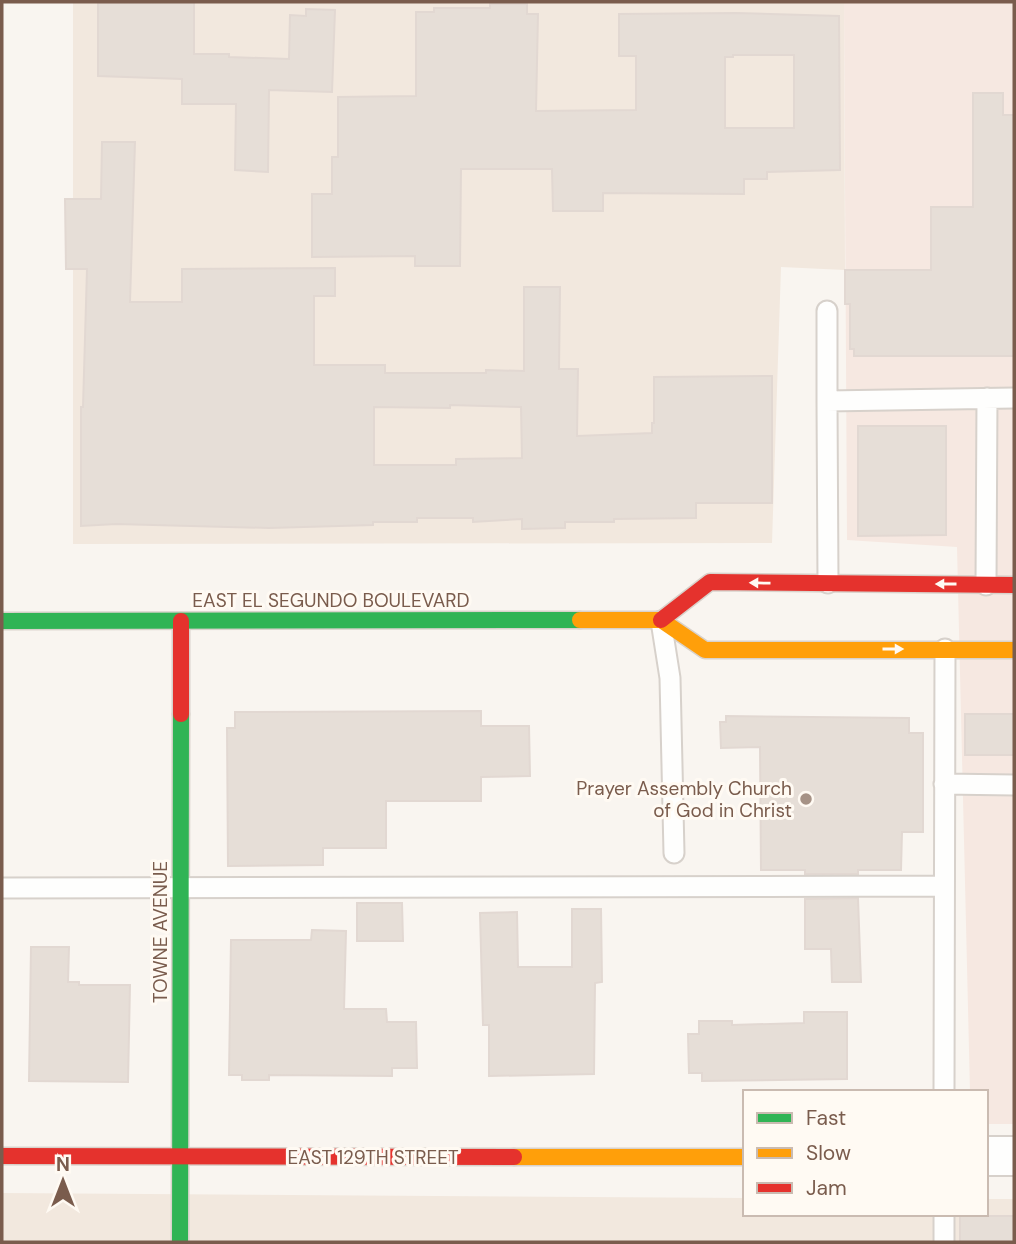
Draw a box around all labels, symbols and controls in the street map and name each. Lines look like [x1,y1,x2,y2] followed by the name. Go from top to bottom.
[749,577,771,589] one-way arrow
[935,578,957,590] one-way arrow
[192,588,470,613] street label: EAST EL SEGUNDO BOULEVARD
[882,643,904,655] one-way arrow
[576,776,792,823] place label: Prayer Assembly Church of God in Christ
[798,791,814,807] marker: Prayer Assembly Church of God in Christ
[148,861,173,1003] street label: TOWNE AVENUE
[743,1090,988,1216] legend
[806,1104,846,1132] text: Fast
[806,1139,851,1167] text: Slow
[287,1145,459,1170] street label: EAST 129TH STREET
[28,1146,98,1216] north arrow
[56,1152,70,1177] text: N
[806,1174,847,1202] text: Jam

